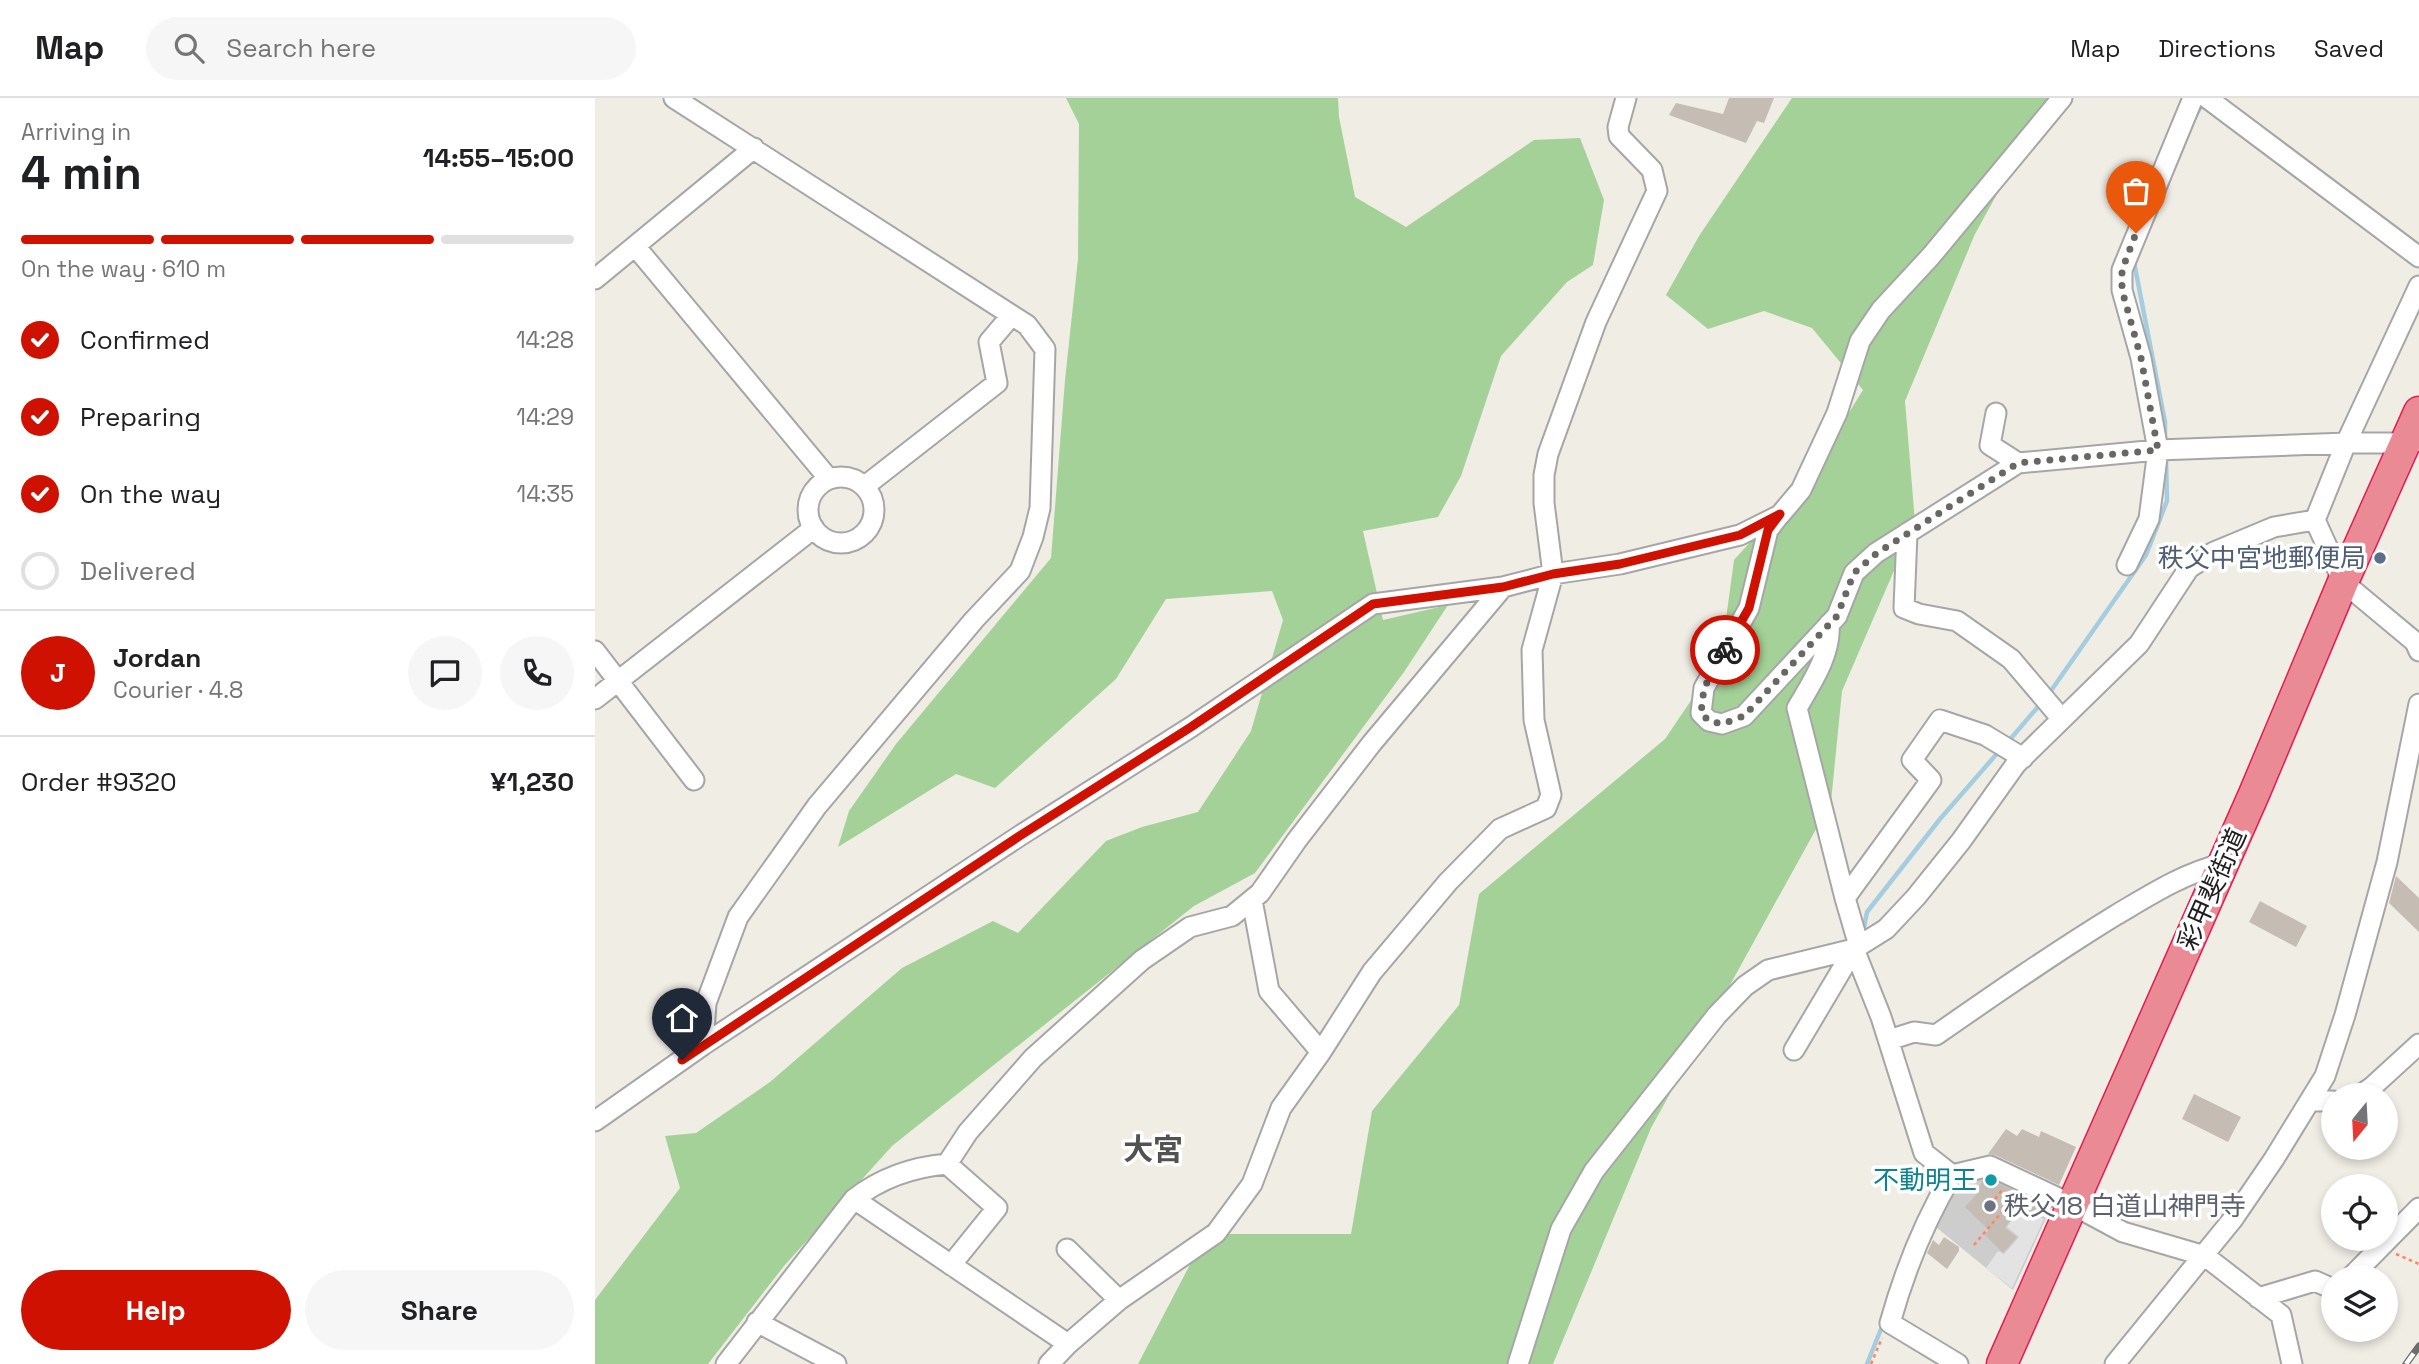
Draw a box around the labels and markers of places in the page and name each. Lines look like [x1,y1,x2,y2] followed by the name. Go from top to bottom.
[2106,161,2166,233] pin
[2158,541,2366,575] place label: 秩父中宮地郵便局
[2372,550,2388,566] marker: 秩父中宮地郵便局
[652,988,712,1060] pin
[1873,1163,1977,1197] place label: 不動明王
[1983,1172,1999,1188] marker: 不動明王
[2004,1189,2246,1223] place label: 秩父18 白道山神門寺
[1982,1198,1998,1214] marker: 秩父18 白道山神門寺

